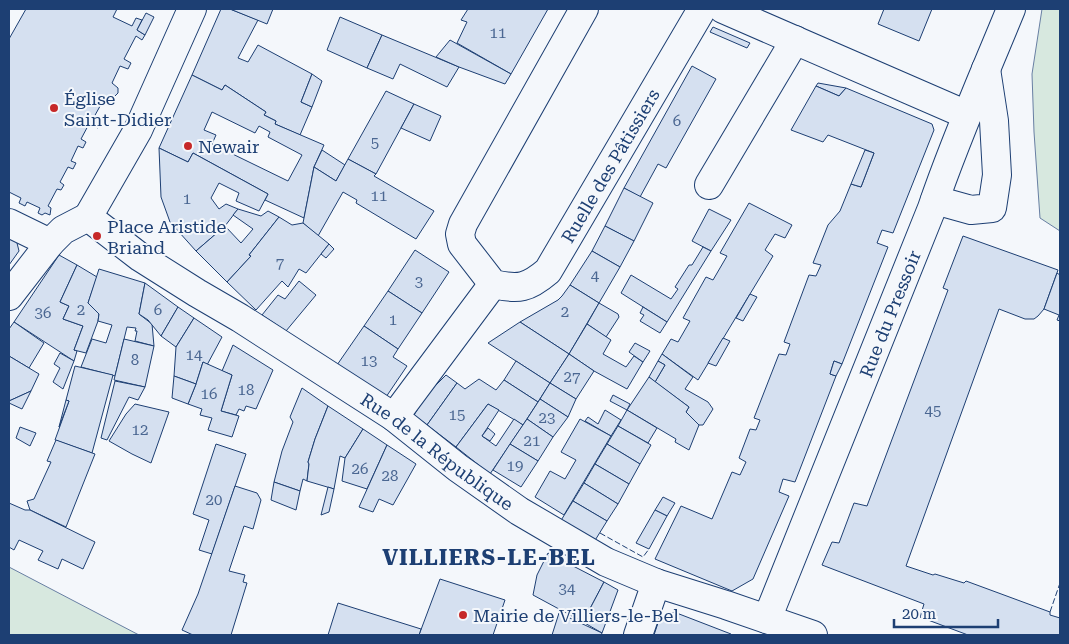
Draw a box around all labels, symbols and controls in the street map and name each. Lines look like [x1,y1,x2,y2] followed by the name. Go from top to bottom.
[490,24,506,42] house number: 11
[557,85,663,246] street label: Ruelle des Pâtissiers
[64,88,171,130] place label: Église Saint-Didier
[48,102,60,114] marker: Église Saint-Didier
[673,112,681,130] house number: 6
[371,134,379,152] house number: 5
[198,136,259,157] place label: Newair
[182,140,194,152] marker: Newair
[371,187,387,205] house number: 11
[183,190,191,208] house number: 1
[107,216,226,258] place label: Place Aristide Briand
[91,230,103,242] marker: Place Aristide Briand
[855,247,924,380] street label: Rue du Pressoir
[276,254,284,272] house number: 7
[591,267,600,285] house number: 4
[415,273,423,291] house number: 3
[77,301,85,319] house number: 2
[154,301,162,319] house number: 6
[561,303,569,321] house number: 2
[35,304,51,322] house number: 36
[389,311,397,329] house number: 1
[186,346,203,364] house number: 14
[131,351,139,369] house number: 8
[361,352,377,370] house number: 13
[564,368,580,386] house number: 27
[238,381,254,399] house number: 18
[201,385,217,403] house number: 16
[357,388,518,514] street label: Rue de la République
[925,402,941,420] house number: 45
[449,406,465,424] house number: 15
[539,409,555,427] house number: 23
[132,421,148,439] house number: 12
[524,432,540,450] house number: 21
[507,457,523,475] house number: 19
[352,460,368,478] house number: 26
[382,467,398,485] house number: 28
[206,491,222,509] house number: 20
[382,545,596,570] district label: VILLIERS-LE-BEL
[559,580,576,598] house number: 34
[894,596,998,628] scale bar
[473,605,679,626] place label: Mairie de Villiers-le-Bel
[902,605,937,623] text: 20 m
[457,609,469,621] marker: Mairie de Villiers-le-Bel

